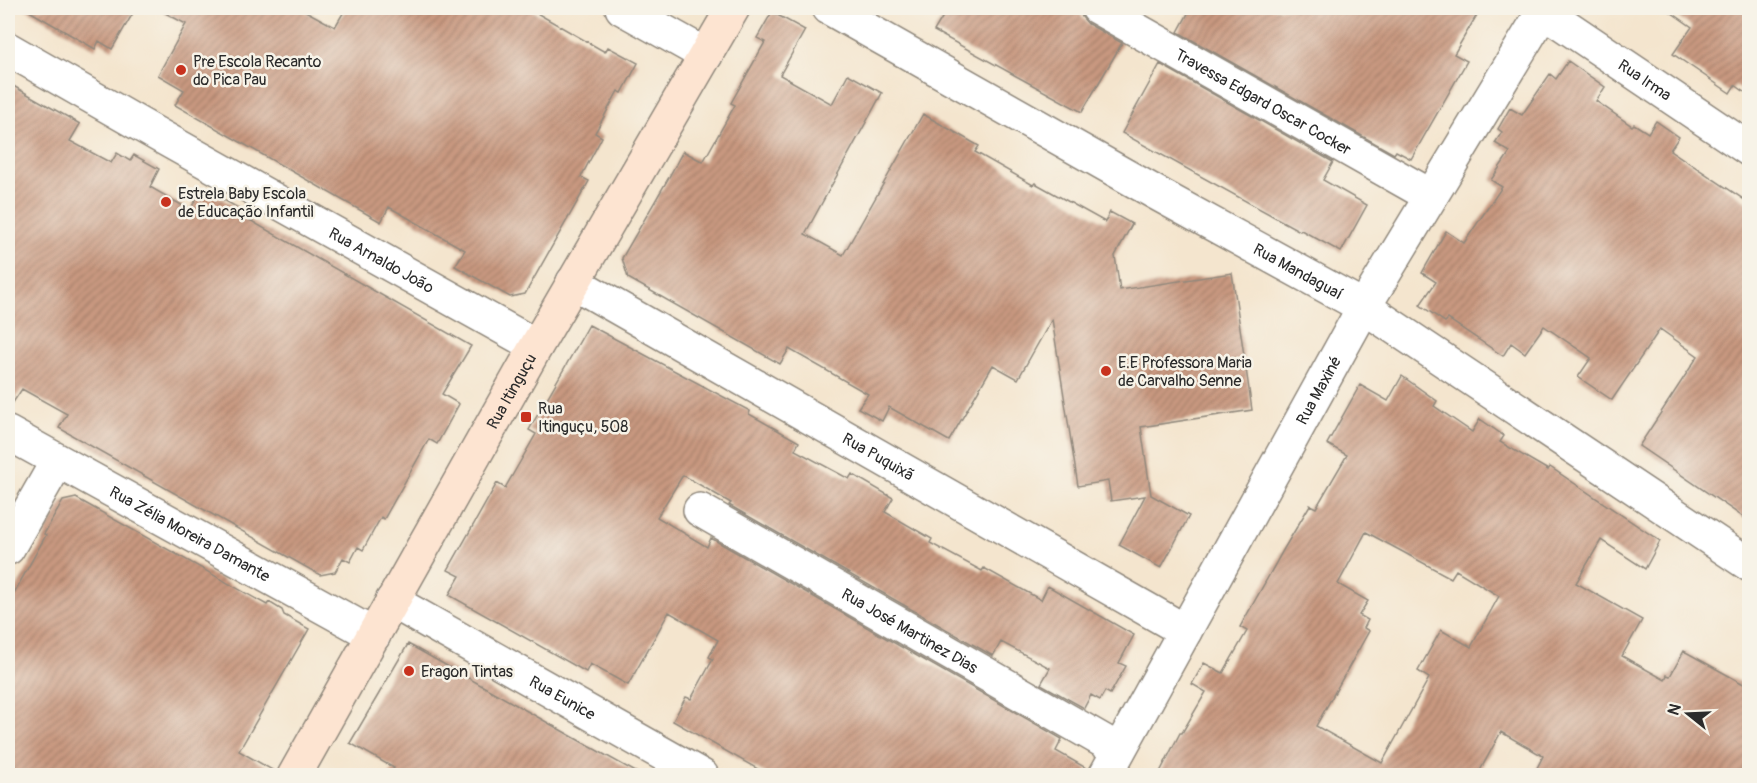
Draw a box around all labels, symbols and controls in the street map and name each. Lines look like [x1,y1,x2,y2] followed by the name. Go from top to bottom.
[1171,45,1355,160] street label: Travessa Edgard Oscar Cocker
[193,52,322,90] place label: Pre Escola Recanto do Pica Pau
[1614,55,1675,105] street label: Rua Irma
[174,63,188,77] marker: Pre Escola Recanto do Pica Pau
[178,184,314,222] place label: Estrela Baby Escola de Educação Infantil
[159,195,173,209] marker: Estrela Baby Escola de Educação Infantil
[325,223,438,298] street label: Rua Arnaldo João
[1250,239,1346,304] street label: Rua Mandaguaí
[483,350,541,433] street label: Rua Itinguçu
[1118,353,1252,391] place label: E.E Professora Maria de Carvalho Senne
[1292,353,1346,428] street label: Rua Maxiné
[1099,364,1113,378] marker: E.E Professora Maria de Carvalho Senne
[538,399,628,437] place label: Rua Itinguçu, 508
[519,410,533,424] marker: Rua Itinguçu, 508
[839,429,918,486] street label: Rua Puquixã
[106,482,273,587] street label: Rua Zélia Moreira Damante
[838,584,981,678] street label: Rua José Martinez Dias
[421,662,513,682] place label: Eragon Tintas
[402,664,416,678] marker: Eragon Tintas
[526,672,599,725] street label: Rua Eunice
[1658,684,1718,744] north arrow
[1664,701,1686,718] text: N

